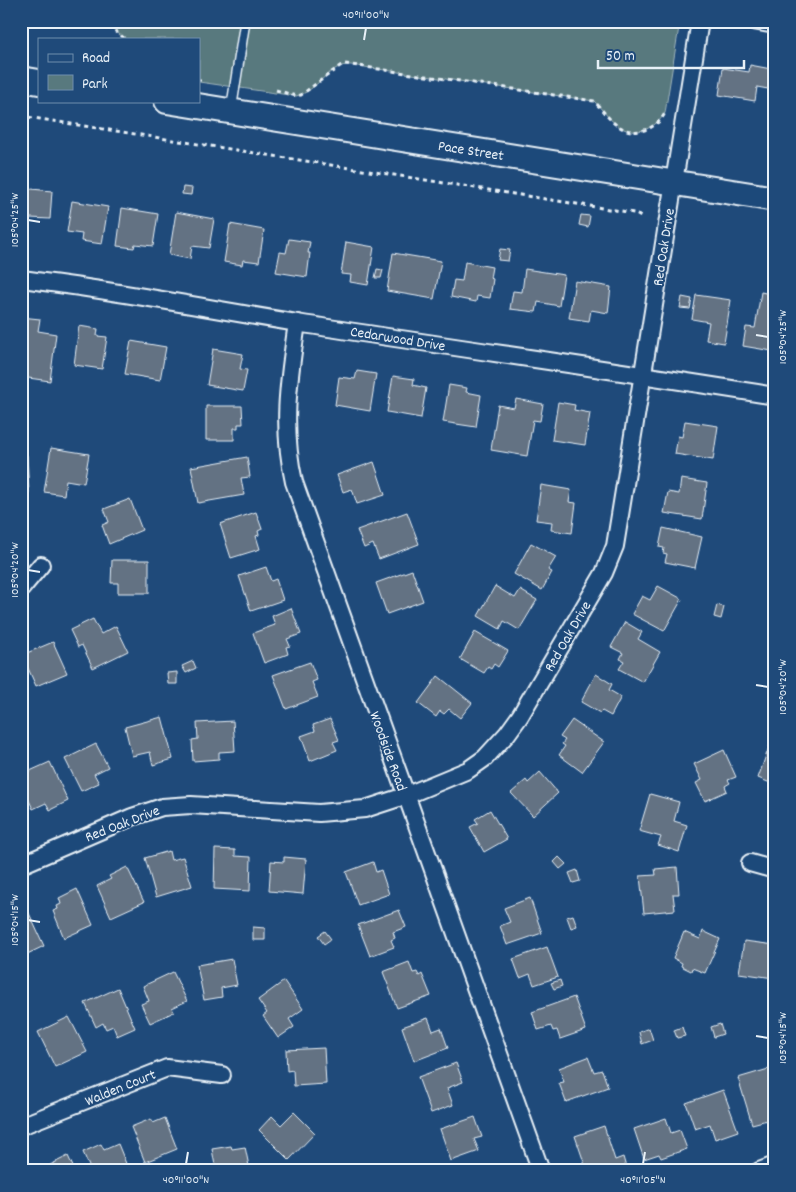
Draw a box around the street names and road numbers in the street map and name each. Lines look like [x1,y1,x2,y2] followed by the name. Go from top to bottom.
[436,136,506,168] street label: Pace Street
[648,206,682,288] street label: Red Oak Drive
[349,322,447,358] street label: Cedarwood Drive
[540,597,598,676] street label: Red Oak Drive
[363,709,412,795] street label: Woodside Road
[82,800,164,849] street label: Red Oak Drive
[82,1064,160,1113] street label: Walden Court

